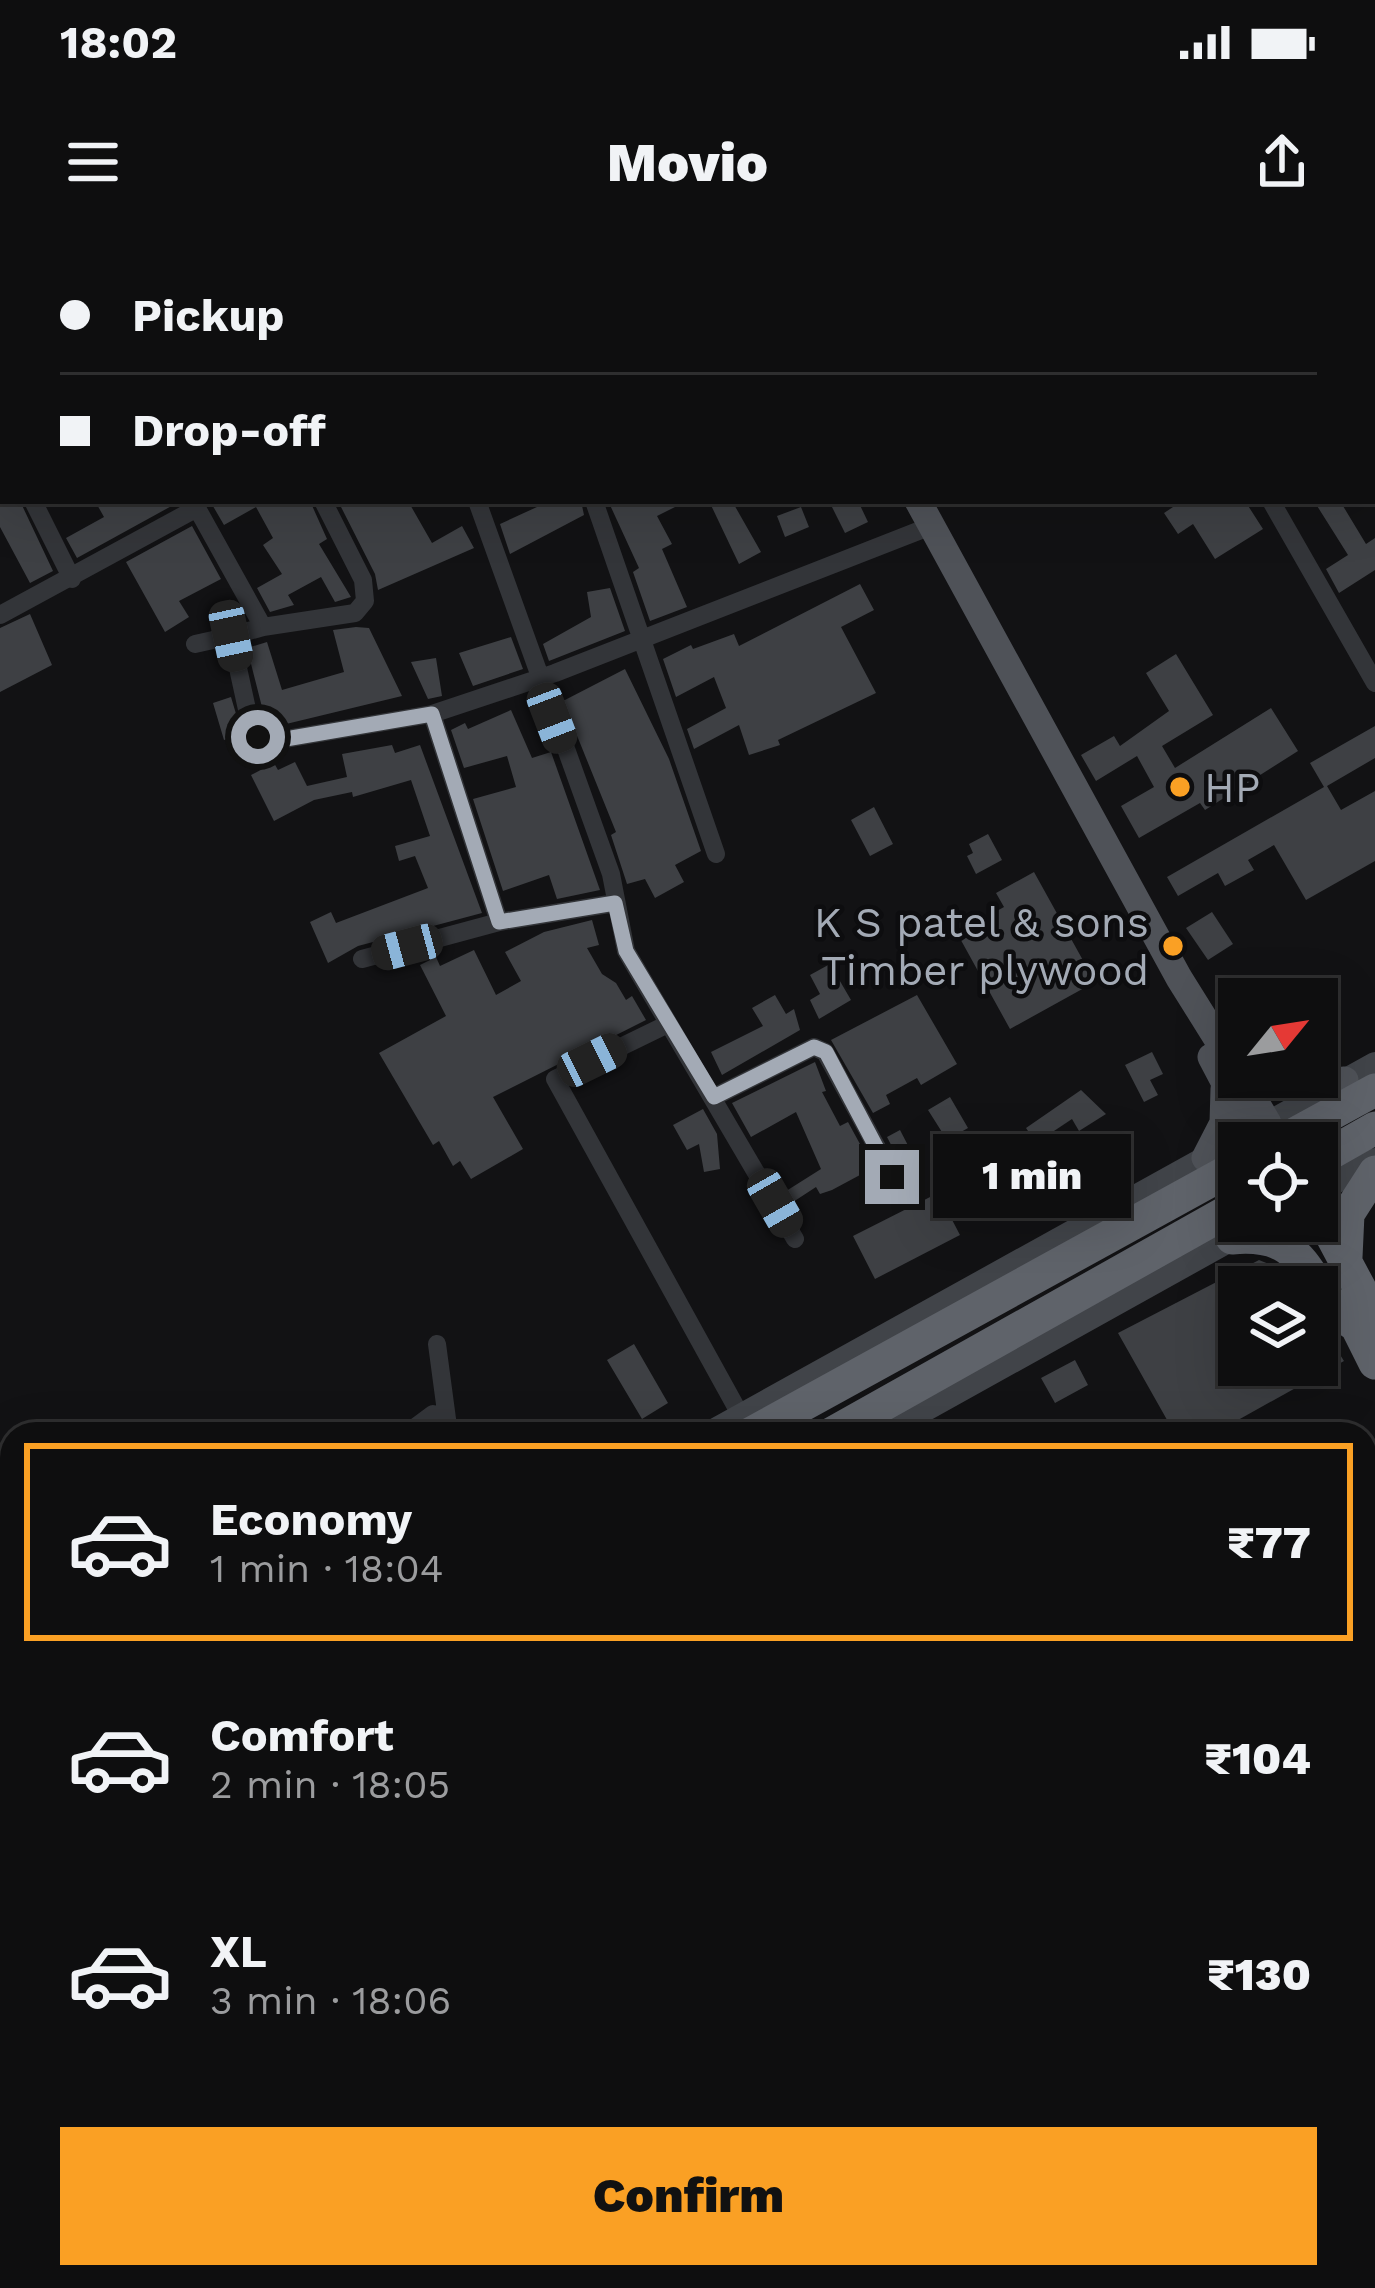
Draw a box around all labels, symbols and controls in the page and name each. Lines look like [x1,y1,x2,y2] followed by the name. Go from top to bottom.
[60,16,177,69] text: 18:02
[60,129,126,195] icon: menu
[1249,129,1315,195] icon: share
[607,131,768,194] text: Movio
[132,289,284,342] text: Pickup
[132,404,326,457] text: Drop-off
[206,597,256,675] car
[522,678,582,758] car
[231,710,285,764] route start
[1204,763,1260,812] place label: HP
[1167,774,1193,800] marker: HP
[814,898,1149,995] place label: K S patel & sons Timber plywood
[368,920,446,974] car
[1160,933,1186,959] marker: K S patel & sons Timber plywood
[1218,978,1338,1098] north arrow
[1218,978,1338,1386] map controls
[552,1028,632,1092] car
[1218,1122,1338,1242] button: locate
[934,1135,1132,1219] callout: 1 min
[865,1150,919,1204] route end
[982,1153,1082,1198] text: 1 min
[741,1163,809,1243] car
[1218,1266,1338,1386] button: layers
[66,1488,174,1596] icon: car
[210,1493,412,1546] text: Economy
[1227,1516,1311,1569] text: ₹77
[210,1546,444,1591] text: 1 min · 18:04
[66,1704,174,1812] icon: car
[210,1709,394,1762] text: Comfort
[1204,1732,1311,1785] text: ₹104
[210,1762,450,1807] text: 2 min · 18:05
[66,1920,174,2028] icon: car
[210,1925,267,1978] text: XL
[1207,1948,1311,2001] text: ₹130
[210,1978,451,2023] text: 3 min · 18:06
[60,2127,1317,2265] button: Confirm

